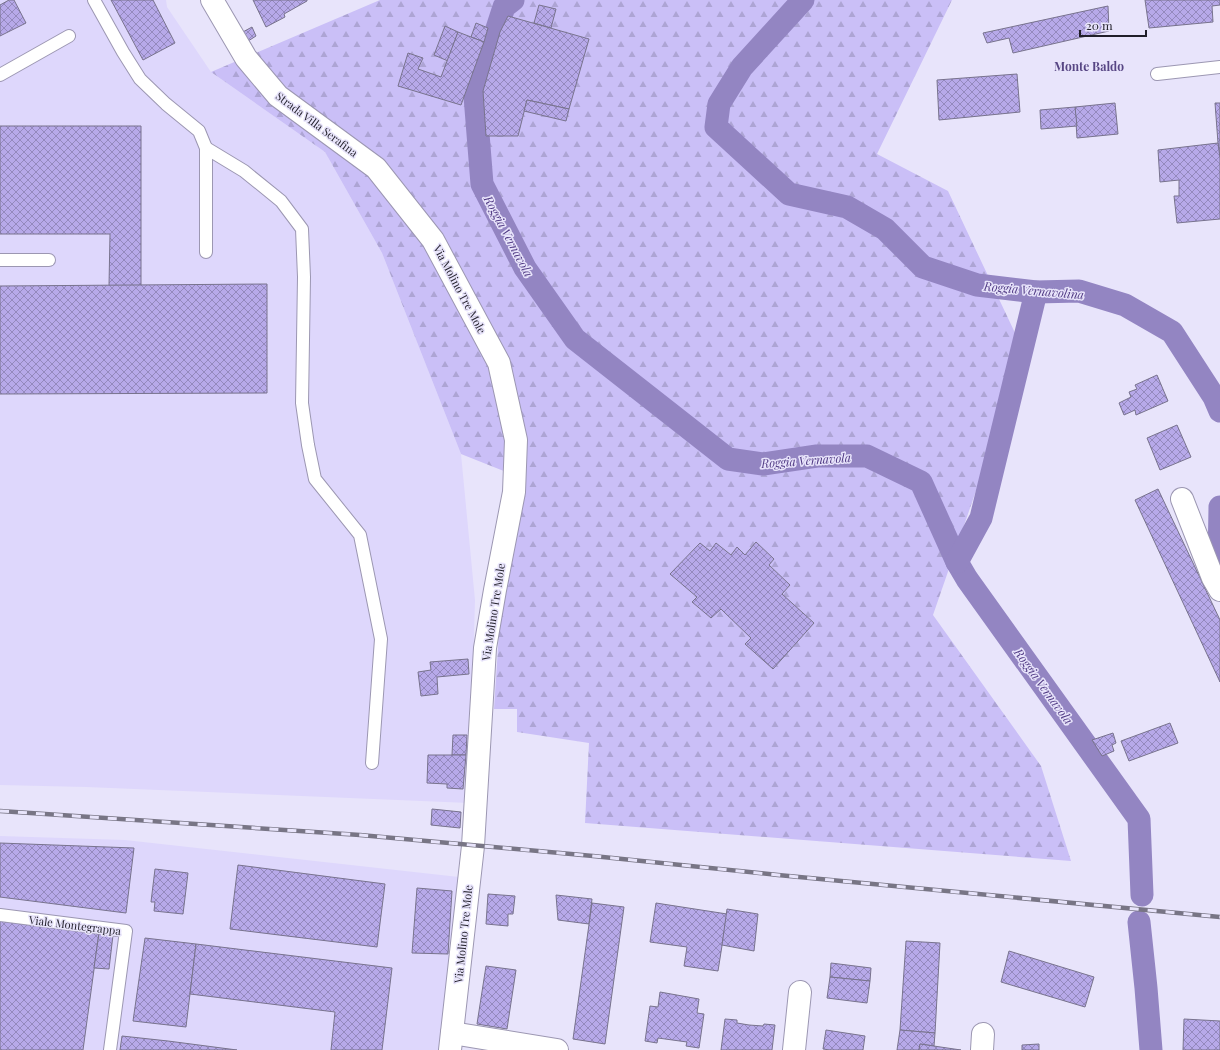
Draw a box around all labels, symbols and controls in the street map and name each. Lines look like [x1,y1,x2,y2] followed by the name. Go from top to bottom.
[1080,12,1146,38] scale bar
[1086,17,1113,33] text: 20 m
[1054,58,1124,74] district label: Monte Baldo
[273,88,362,160] street label: Strada Villa Serafina
[480,192,537,279] water label: Roggia Vernavola
[430,241,490,336] street label: Via Molino Tre Mole
[982,278,1085,302] water label: Roggia Vernavolina
[760,449,851,471] water label: Roggia Vernavola
[478,562,508,663] street label: Via Molino Tre Mole
[1011,644,1077,727] water label: Roggia Vernavola
[450,884,476,985] street label: Via Molino Tre Mole
[27,912,122,938] street label: Viale Montegrappa

